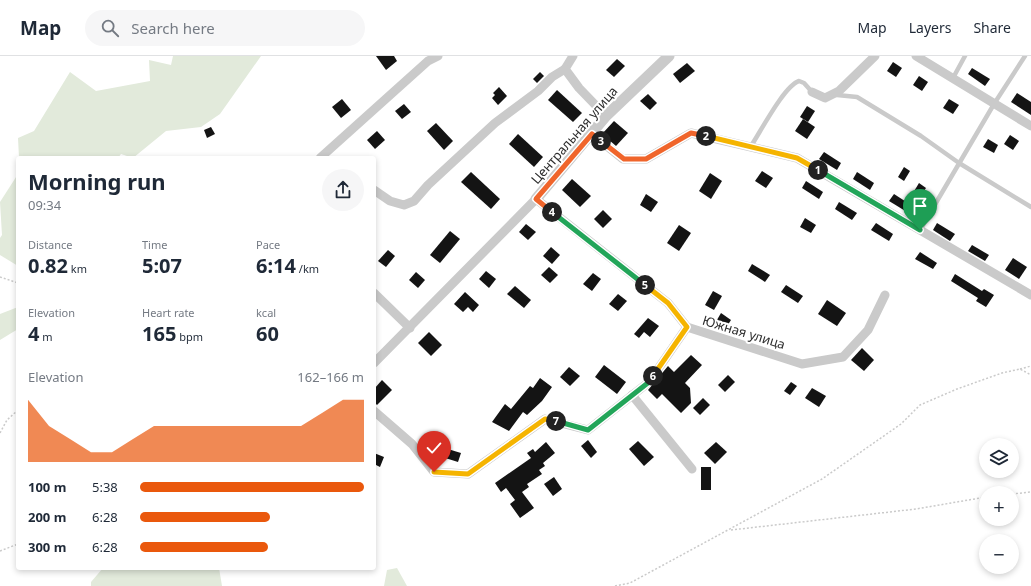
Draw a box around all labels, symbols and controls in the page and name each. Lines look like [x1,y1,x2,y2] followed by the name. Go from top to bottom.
[85,10,365,46] search box
[20,15,61,41] text: Map
[99,17,121,39] icon: search
[131,18,215,38] text: Search here
[858,18,887,37] text: Map
[909,18,951,37] text: Layers
[973,18,1011,37] text: Share
[527,82,621,188] street label: Центральная улица
[696,126,716,146] pin: 2
[703,128,709,143] text: 2
[591,131,611,151] pin: 3
[598,133,604,148] text: 3
[808,160,828,180] pin: 1
[815,162,821,177] text: 1
[28,166,166,196] text: Morning run
[322,169,364,211] button: share
[903,189,937,230] pin
[909,195,931,217] icon: arrive
[28,196,61,214] text: 09:34
[542,202,562,222] pin: 4
[549,204,555,219] text: 4
[28,237,73,252] text: Distance
[142,237,167,252] text: Time
[256,237,280,252] text: Pace
[28,252,68,279] text: 0.82
[142,252,182,279] text: 5:07
[256,252,296,279] text: 6:14
[68,261,87,276] text: km
[296,261,319,276] text: /km
[635,275,655,295] pin: 5
[642,277,648,292] text: 5
[28,305,75,320] text: Elevation
[142,305,195,320] text: Heart rate
[256,305,276,320] text: kcal
[700,311,788,353] street label: Южная улица
[28,320,39,347] text: 4
[142,320,176,347] text: 165
[256,320,279,347] text: 60
[39,329,53,344] text: m
[176,329,203,344] text: bpm
[643,366,663,386] pin: 6
[28,368,84,386] text: Elevation
[297,368,364,386] text: 162–166 m
[650,368,656,383] text: 6
[546,411,566,431] pin: 7
[553,413,559,428] text: 7
[417,431,451,472] pin
[423,437,445,459] icon: check
[979,438,1019,574] map controls
[979,438,1019,478] button: layers
[28,478,66,496] text: 100 m
[92,478,118,496] text: 5:38
[979,486,1019,526] button: +
[28,508,66,526] text: 200 m
[92,508,118,526] text: 6:28
[979,534,1019,574] button: −
[28,538,66,556] text: 300 m
[92,538,118,556] text: 6:28

